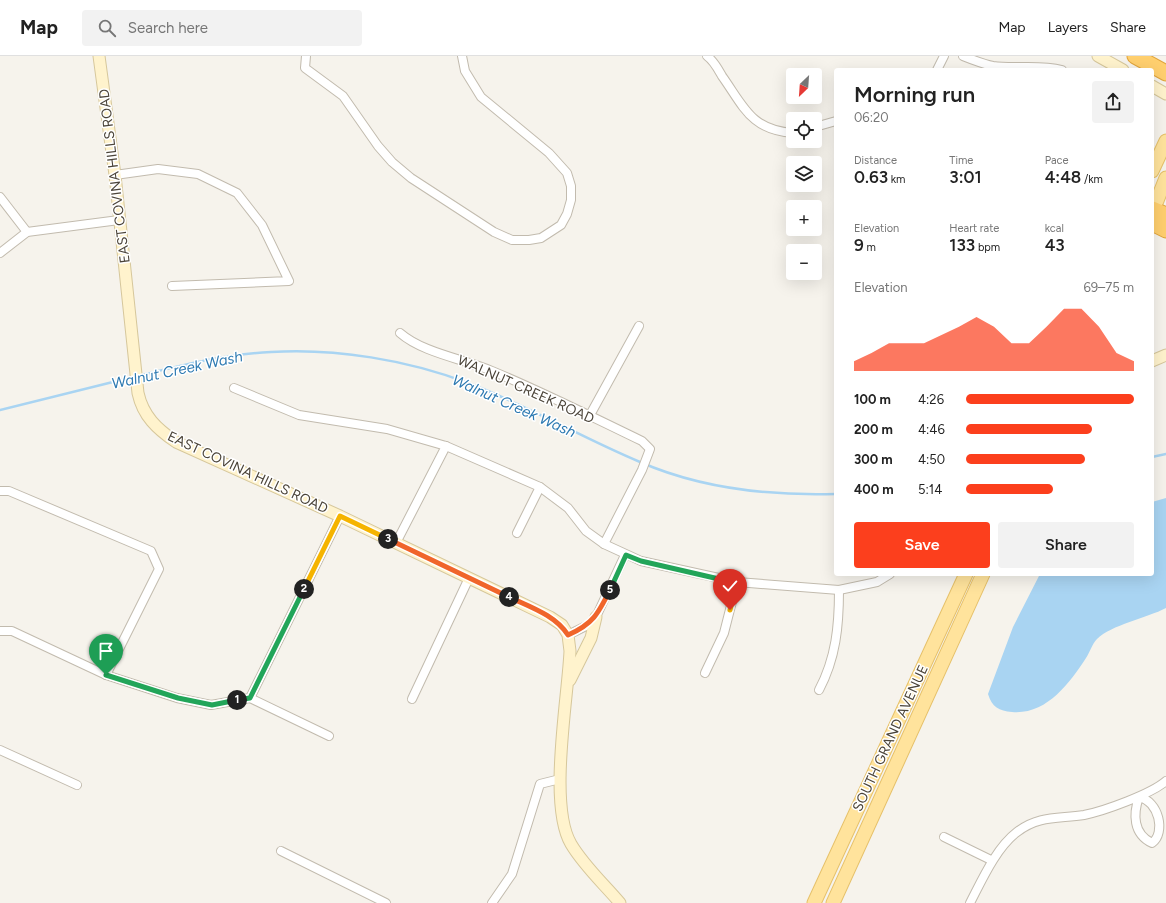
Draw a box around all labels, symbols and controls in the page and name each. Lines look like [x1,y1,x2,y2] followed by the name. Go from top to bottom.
[82,10,362,46] search box
[20,16,58,39] text: Map
[96,17,118,39] icon: search
[128,19,208,37] text: Search here
[998,19,1026,36] text: Map
[1048,19,1088,36] text: Layers
[1110,19,1146,36] text: Share
[786,68,822,104] north arrow
[786,68,822,280] map controls
[854,81,975,108] text: Morning run
[1092,81,1134,123] button: share
[95,88,134,264] street label: EAST COVINA HILLS ROAD
[854,110,889,125] text: 06:20
[786,112,822,148] button: locate
[854,154,897,167] text: Distance
[949,154,973,167] text: Time
[1045,154,1068,167] text: Pace
[786,156,822,192] button: layers
[854,167,888,187] text: 0.63
[949,167,982,187] text: 3:01
[1045,167,1081,187] text: 4:48
[888,173,905,186] text: km
[1081,173,1103,186] text: /km
[786,200,822,236] button: +
[854,222,899,235] text: Elevation
[949,222,999,235] text: Heart rate
[1045,222,1064,235] text: kcal
[854,235,864,255] text: 9
[949,235,975,255] text: 133
[1045,235,1065,255] text: 43
[864,241,876,254] text: m
[975,241,1000,254] text: bpm
[786,244,822,280] button: −
[854,280,907,295] text: Elevation
[1083,280,1134,295] text: 69–75 m
[110,347,244,393] water label: Walnut Creek Wash
[455,352,597,427] street label: WALNUT CREEK ROAD
[449,371,579,441] water label: Walnut Creek Wash
[854,392,891,407] text: 100 m
[918,392,944,407] text: 4:26
[854,422,893,437] text: 200 m
[918,422,945,437] text: 4:46
[165,428,331,517] street label: EAST COVINA HILLS ROAD
[854,452,893,467] text: 300 m
[918,452,945,467] text: 4:50
[854,482,894,497] text: 400 m
[918,482,942,497] text: 5:14
[854,522,990,568] button: Save
[998,522,1134,568] button: Share
[378,529,398,549] pin: 3
[385,532,391,545] text: 3
[713,569,747,610] pin
[719,575,741,597] icon: check
[294,579,314,599] pin: 2
[600,580,620,600] pin: 5
[301,582,307,595] text: 2
[607,583,613,596] text: 5
[499,587,519,607] pin: 4
[506,590,512,603] text: 4
[89,634,123,675] pin
[95,640,117,662] icon: arrive
[849,662,932,814] street label: SOUTH GRAND AVENUE
[227,690,247,710] pin: 1
[235,693,239,706] text: 1

